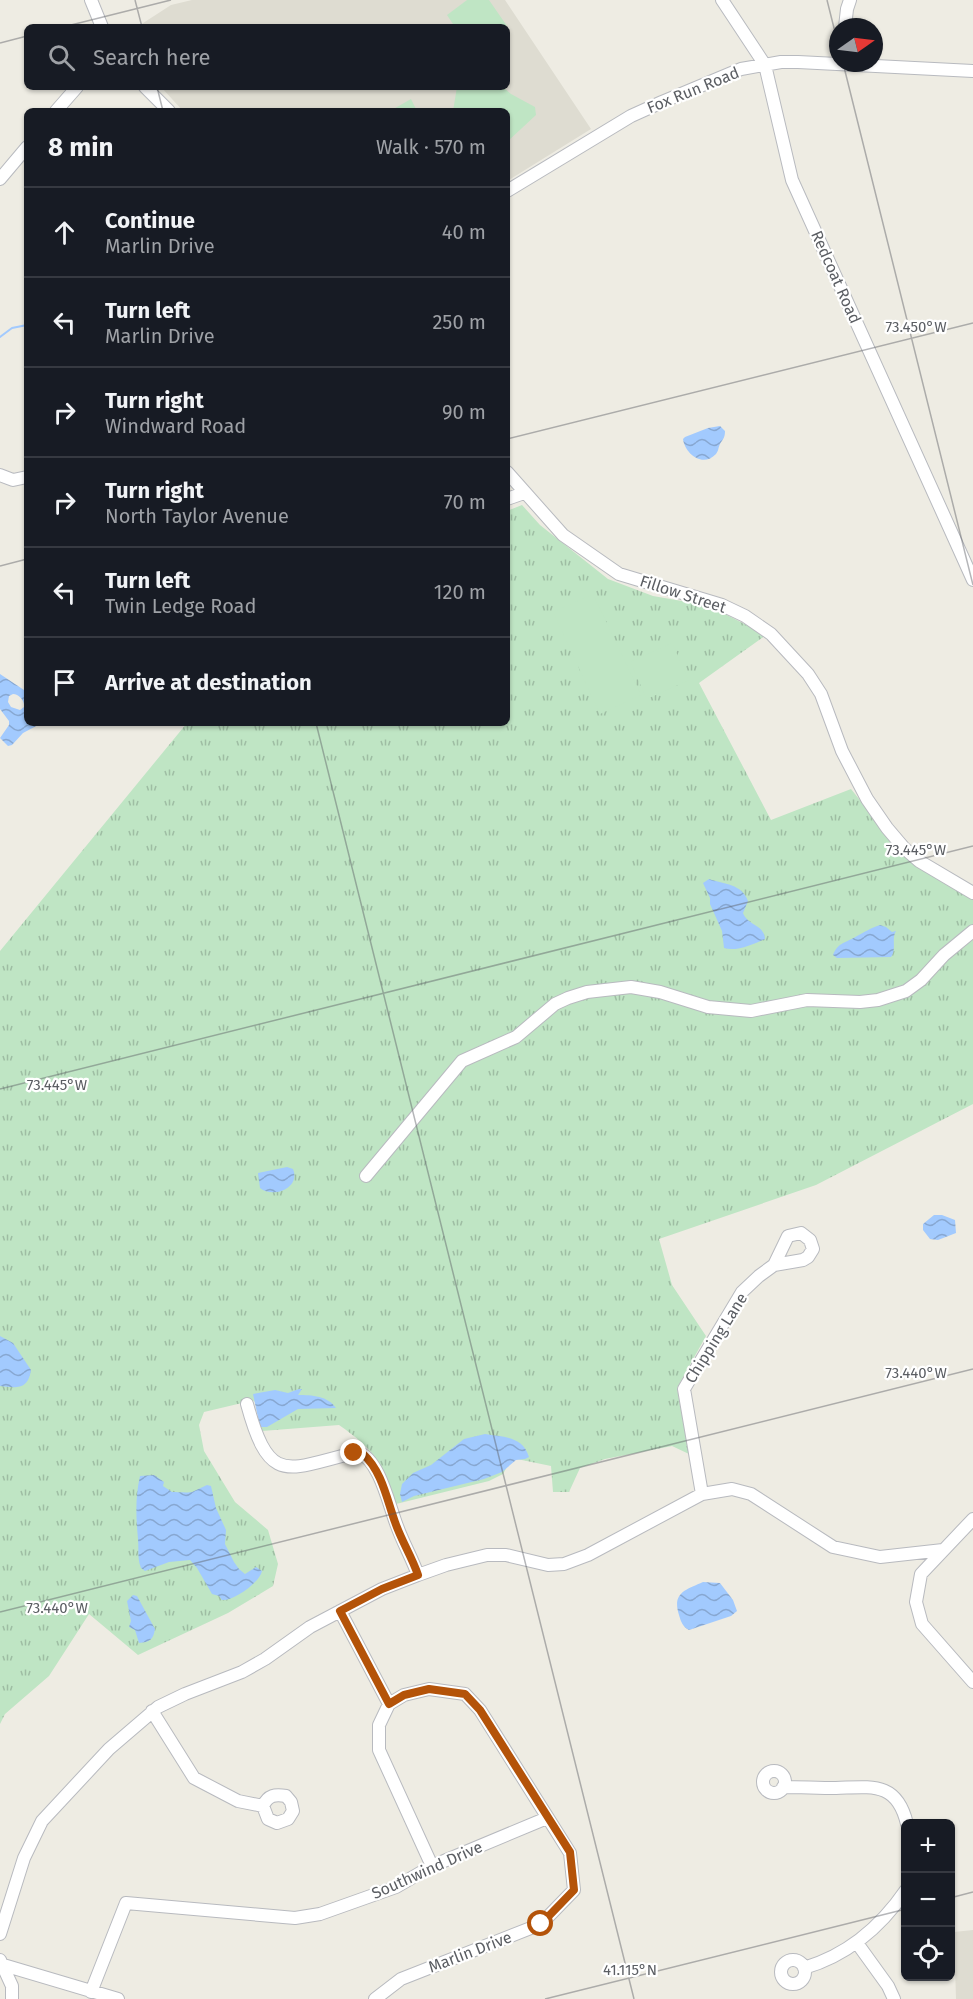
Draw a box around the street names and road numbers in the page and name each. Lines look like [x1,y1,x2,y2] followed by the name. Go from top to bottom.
[644,63,742,117] street label: Fox Run Road
[807,228,865,326] street label: Redcoat Road
[637,571,729,617] street label: Fillow Street
[681,1289,751,1387] street label: Chipping Lane
[369,1837,485,1903] street label: Southwind Drive
[426,1927,514,1977] street label: Marlin Drive

